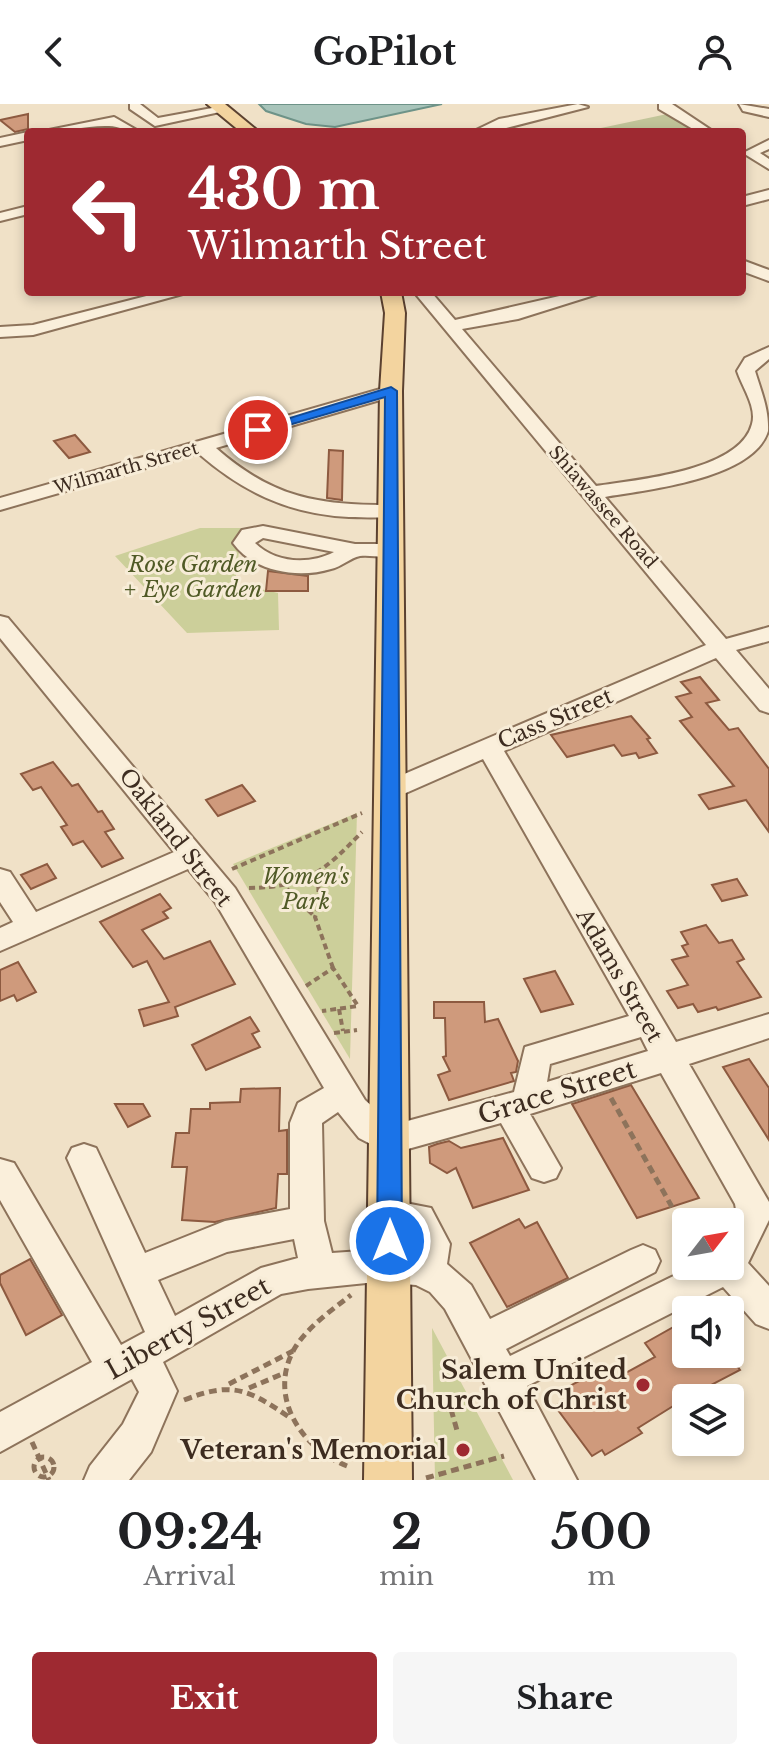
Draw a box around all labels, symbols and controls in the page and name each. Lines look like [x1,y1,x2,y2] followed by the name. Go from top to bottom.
[32,30,76,74] icon: back
[313,30,456,75] text: GoPilot
[693,30,737,74] icon: person
[188,155,380,224] text: 430 m
[56,160,160,264] icon: left
[188,224,487,269] text: Wilmarth Street
[224,396,292,464] pin
[236,408,280,452] icon: arrive
[50,437,201,499] street label: Wilmarth Street
[544,441,662,573] street label: Shiawassee Road
[124,551,262,603] park label: Rose Garden + Eye Garden
[494,682,617,755] street label: Cass Street
[113,763,238,912] street label: Oakland Street
[262,863,350,915] park label: Women's Park
[570,903,669,1047] street label: Adams Street
[474,1053,640,1131] street label: Grace Street
[348,1199,432,1283] position arrow
[672,1208,744,1280] north arrow
[672,1208,744,1456] map controls
[100,1269,276,1386] street label: Liberty Street
[672,1296,744,1368] button: sound
[396,1354,627,1416] place label: Salem United Church of Christ
[634,1376,652,1394] marker: Salem United Church of Christ
[672,1384,744,1456] button: layers
[180,1434,447,1466] place label: Veteran's Memorial
[454,1441,472,1459] marker: Veteran's Memorial
[117,1502,262,1562] text: 09:24
[391,1502,422,1562] text: 2
[551,1502,652,1562] text: 500
[144,1560,236,1592] text: Arrival
[379,1560,434,1592] text: min
[588,1560,615,1592] text: m
[32,1652,377,1744] button: Exit
[393,1652,737,1744] button: Share

